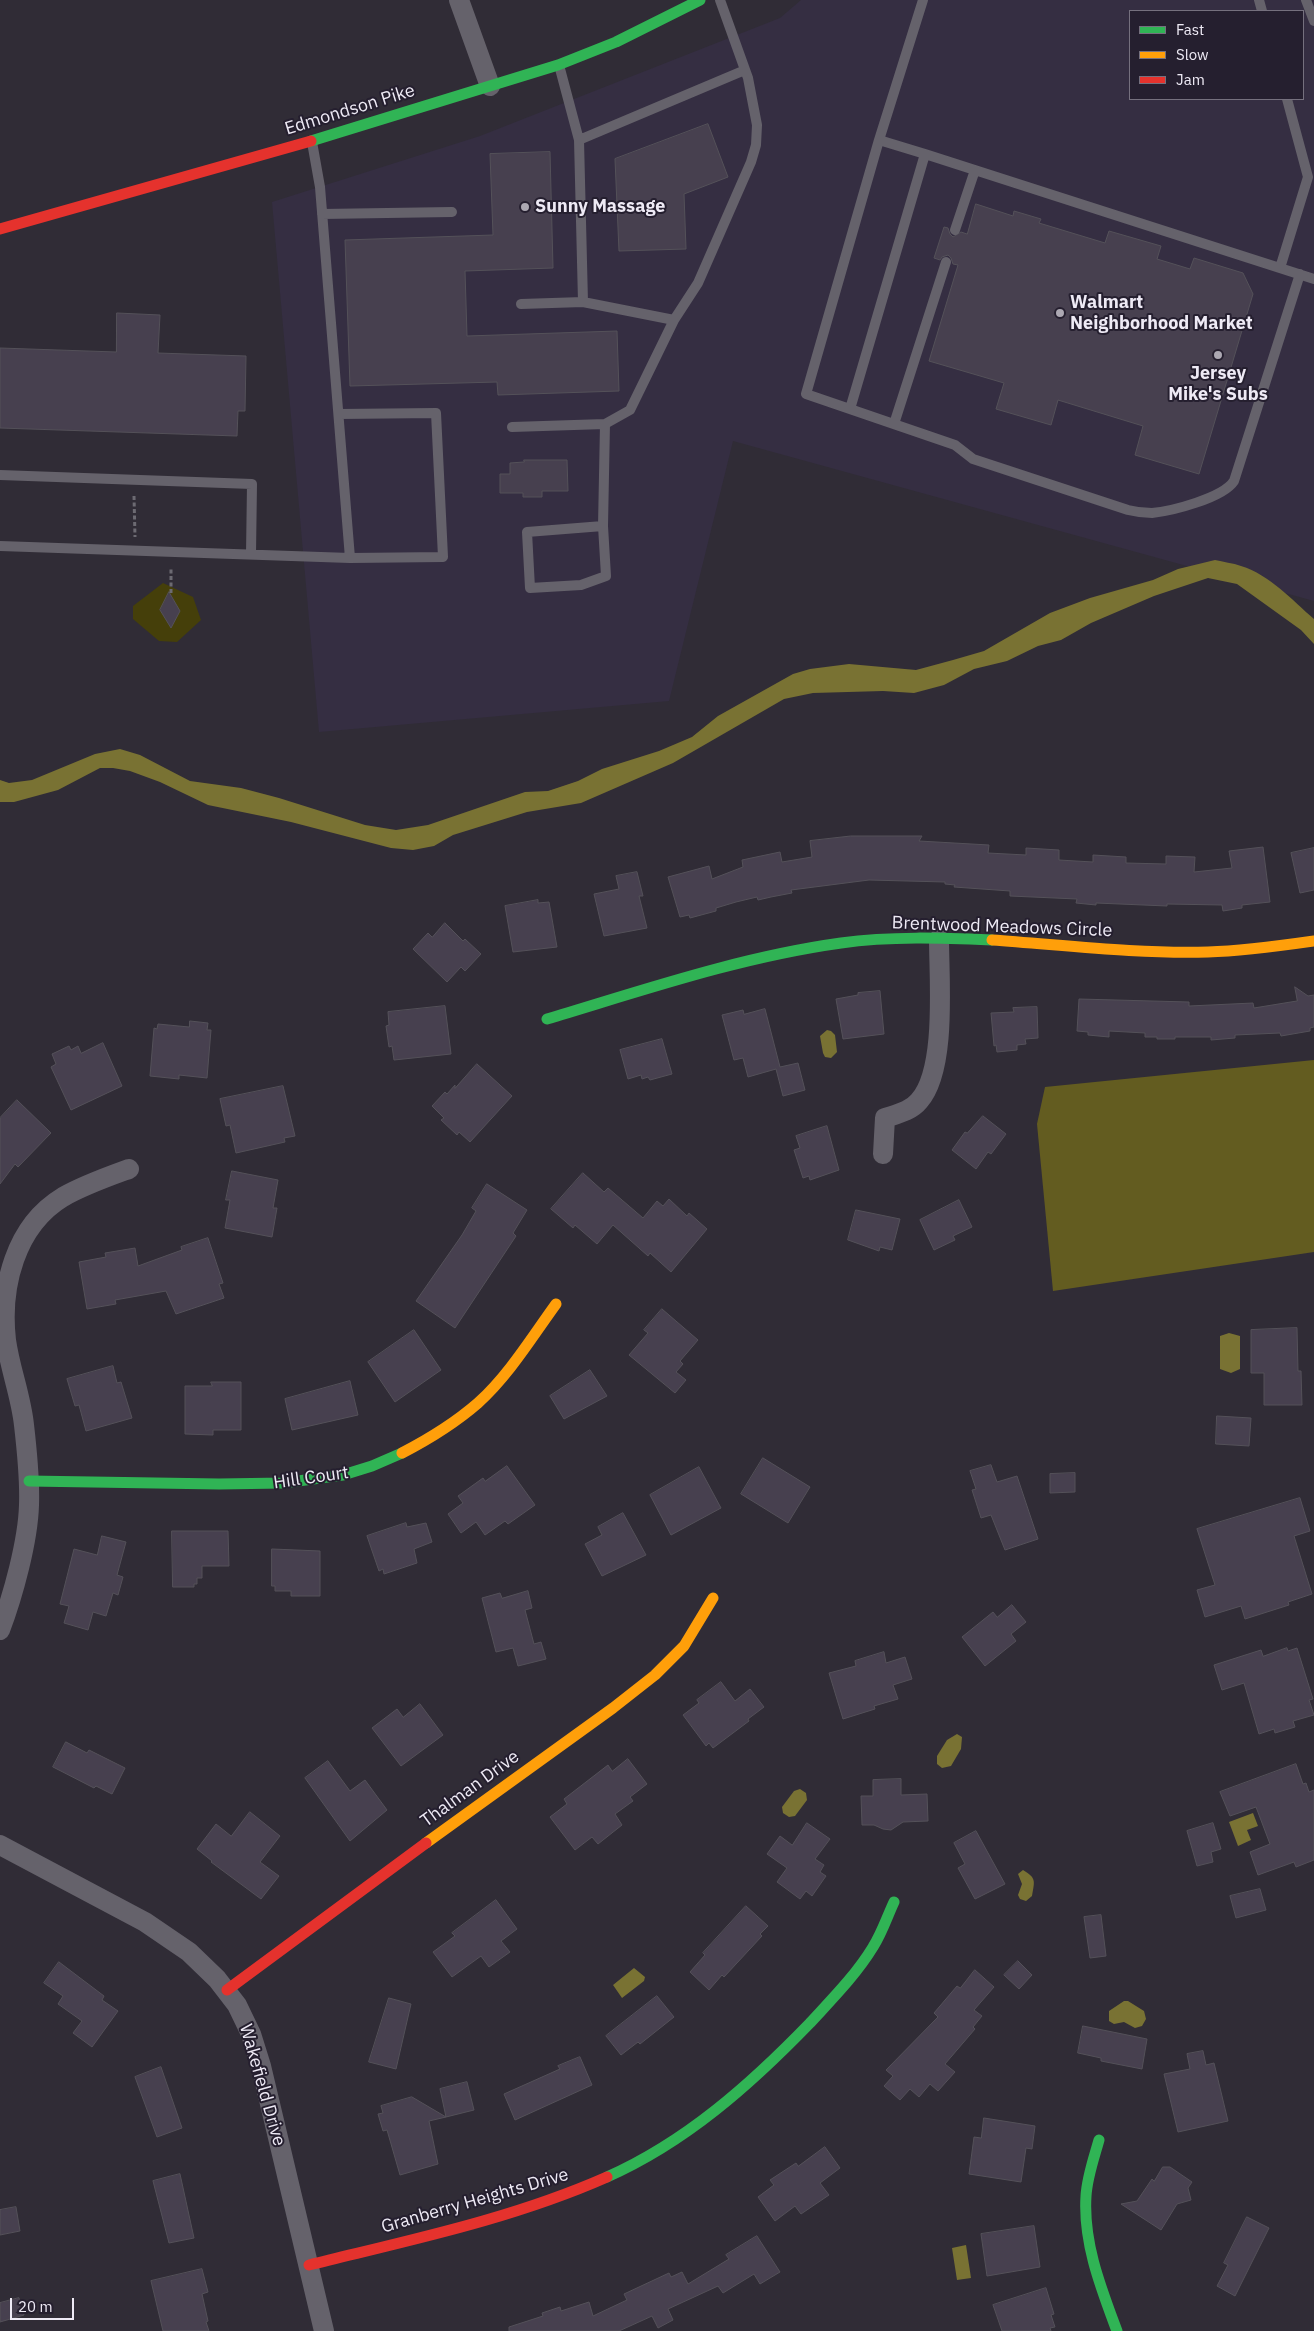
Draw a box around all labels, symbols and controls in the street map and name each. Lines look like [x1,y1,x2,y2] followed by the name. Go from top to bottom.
[1129,10,1304,100] legend
[1176,20,1204,39] text: Fast
[1176,45,1209,64] text: Slow
[1176,70,1205,89] text: Jam
[282,80,418,140] street label: Edmondson Pike
[535,196,665,218] place label: Sunny Massage
[519,201,531,213] marker: Sunny Massage
[1070,292,1253,334] place label: Walmart Neighborhood Market
[1054,307,1066,319] marker: Walmart Neighborhood Market
[1212,349,1224,361] marker: Jersey Mike's Subs
[1168,363,1268,406] place label: Jersey Mike's Subs
[891,912,1113,942] street label: Brentwood Meadows Circle
[272,1462,350,1494] street label: Hill Court
[416,1746,524,1832] street label: Thalman Drive
[234,2021,290,2149] street label: Wakefield Drive
[379,2164,571,2238] street label: Granberry Heights Drive
[12,2288,76,2320] scale bar
[18,2297,53,2316] text: 20 m

